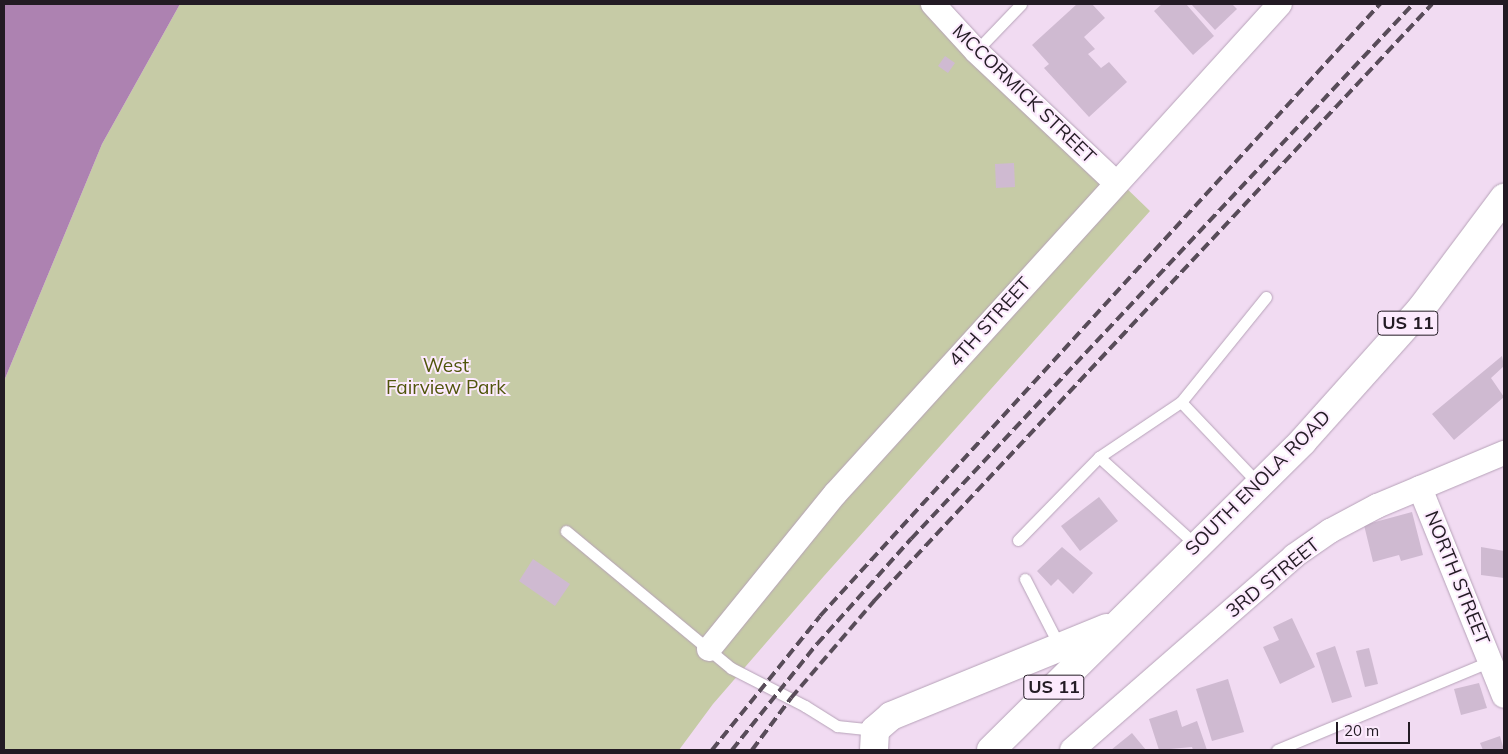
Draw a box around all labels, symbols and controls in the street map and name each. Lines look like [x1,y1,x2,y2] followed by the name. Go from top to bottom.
[948,20,1100,168] street label: MCCORMICK STREET
[944,273,1036,371] street label: 4TH STREET
[1377,307,1439,338] road number: US 11
[386,355,506,399] park label: West Fairview Park
[1181,406,1335,560] street label: SOUTH ENOLA ROAD
[1420,508,1494,648] street label: NORTH STREET
[1222,533,1324,623] street label: 3RD STREET
[1023,672,1085,702] road number: US 11
[1338,712,1412,744] scale bar
[1344,721,1379,740] text: 20 m

